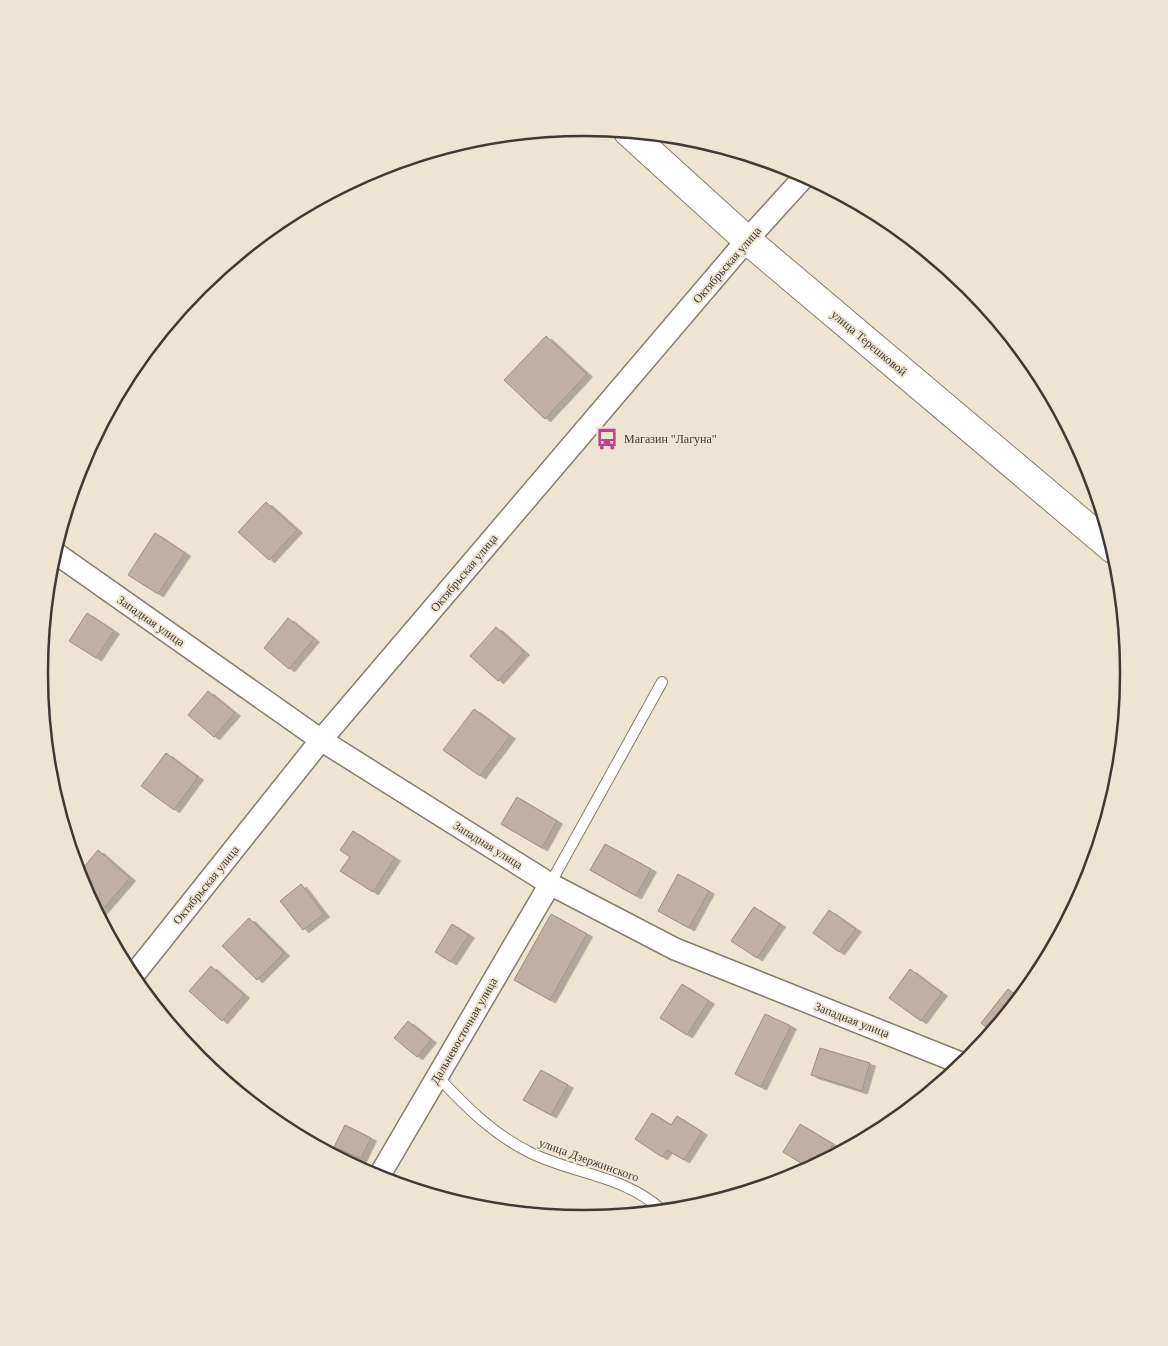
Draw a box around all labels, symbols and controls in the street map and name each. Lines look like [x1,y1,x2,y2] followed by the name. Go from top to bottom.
[690,223,765,306] street label: Октябрьская улица
[828,307,910,379] street label: улица Терешковой
[594,426,620,452] bus stop icon: Магазин "Лагуна"
[624,432,717,446] place label: Магазин "Лагуна"
[427,531,501,615] street label: Октябрьская улица
[115,593,188,650] street label: Западная улица
[451,818,526,872] street label: Западная улица
[170,842,242,927] street label: Октябрьская улица
[428,975,501,1087] street label: Дальневосточная улица
[813,999,892,1041] street label: Западная улица
[537,1135,641,1185] street label: улица Дзержинского

